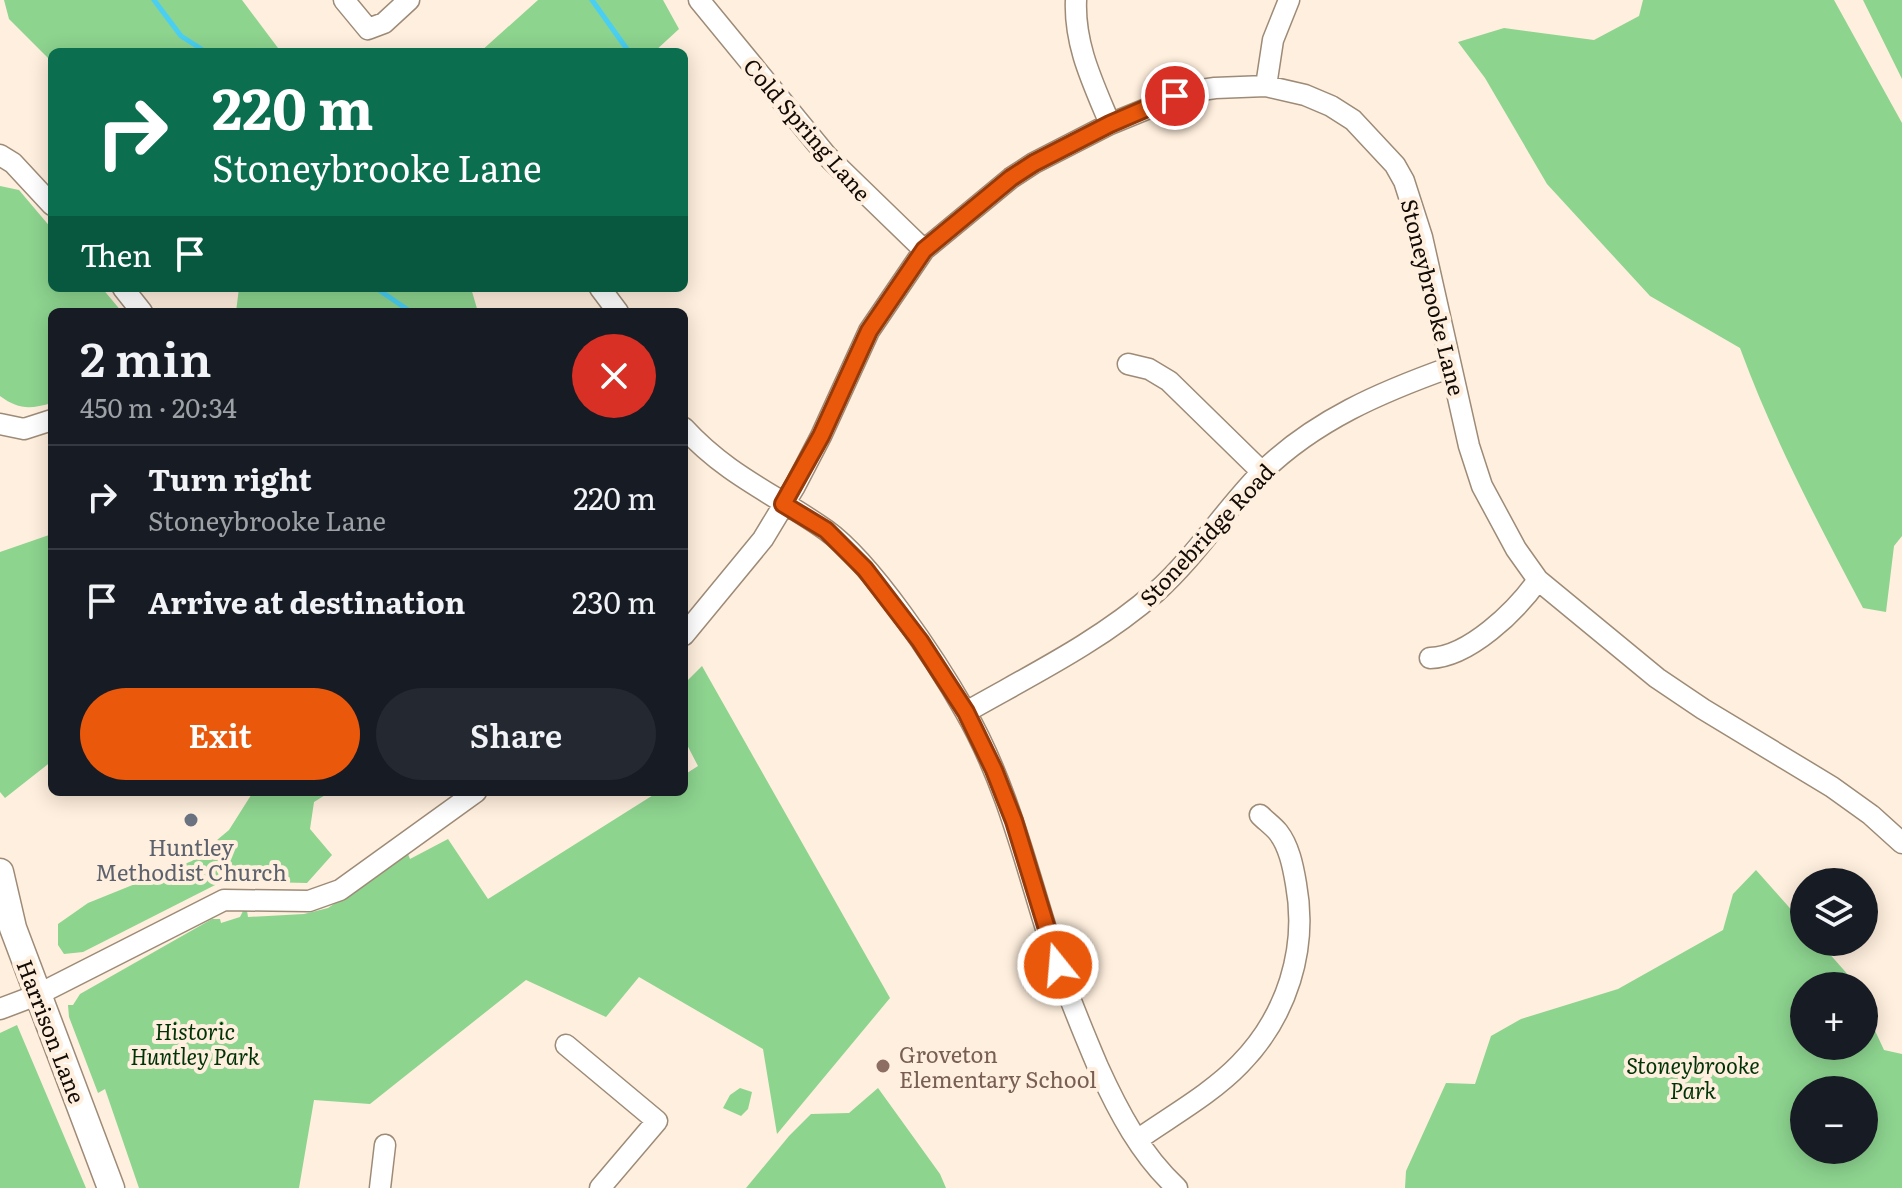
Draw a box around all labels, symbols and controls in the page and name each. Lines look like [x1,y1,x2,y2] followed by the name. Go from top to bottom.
[737,50,879,208] street label: Cold Spring Lane
[1141,62,1209,130] pin
[212,64,374,147] text: 220 m
[1153,74,1197,118] icon: arrive
[80,80,184,184] icon: right
[212,140,542,193] text: Stoneybrooke Lane
[1394,195,1474,399] street label: Stoneybrooke Lane
[80,232,152,276] text: Then
[168,232,212,276] icon: arrive
[80,321,212,392] text: 2 min
[572,334,656,418] button: close
[80,387,237,426] text: 450 m · 20:34
[1131,455,1281,613] street label: Stonebridge Road
[148,456,312,500] text: Turn right
[80,475,124,519] icon: right
[573,475,656,519] text: 220 m
[148,500,386,539] text: Stoneybrooke Lane
[80,579,124,623] icon: arrive
[148,579,465,623] text: Arrive at destination
[572,579,656,623] text: 230 m
[80,688,360,780] button: Exit
[376,688,656,780] button: Share
[182,811,200,829] marker: Huntley Methodist Church
[95,830,287,888] place label: Huntley Methodist Church
[1790,868,1878,1164] map controls
[1790,868,1878,956] button: layers
[1016,923,1100,1007] position arrow
[9,954,95,1108] street label: Harrison Lane
[1790,972,1878,1060] button: +
[130,1014,260,1072] park label: Historic Huntley Park
[899,1037,1097,1095] place label: Groveton Elementary School
[1626,1048,1760,1106] park label: Stoneybrooke Park
[874,1057,892,1075] marker: Groveton Elementary School
[1790,1076,1878,1164] button: −

